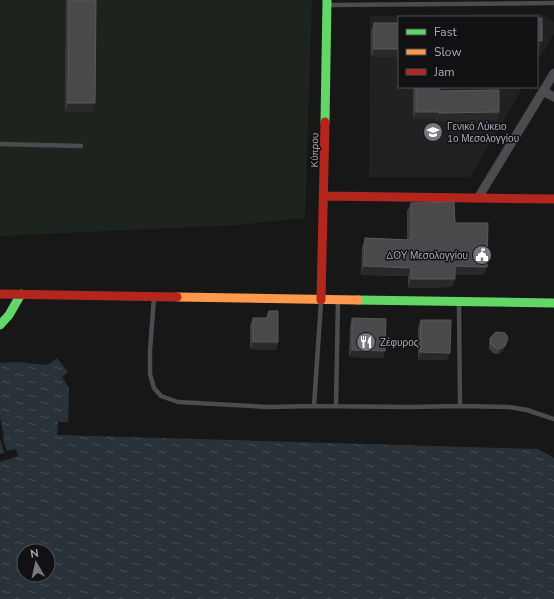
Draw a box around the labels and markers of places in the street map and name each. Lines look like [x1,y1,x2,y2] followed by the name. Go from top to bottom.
[447,120,519,146] place label: Γενικό Λύκειο 1ο Μεσολογγίου
[422,121,444,143] school or university icon: Γενικό Λύκειο 1ο Μεσολογγίου
[471,244,493,266] public building icon: ΔΟΥ Μεσολογγίου
[386,249,468,263] place label: ΔΟΥ Μεσολογγίου
[355,331,377,353] restaurant icon: Ζέφυρος
[380,336,419,350] place label: Ζέφυρος

